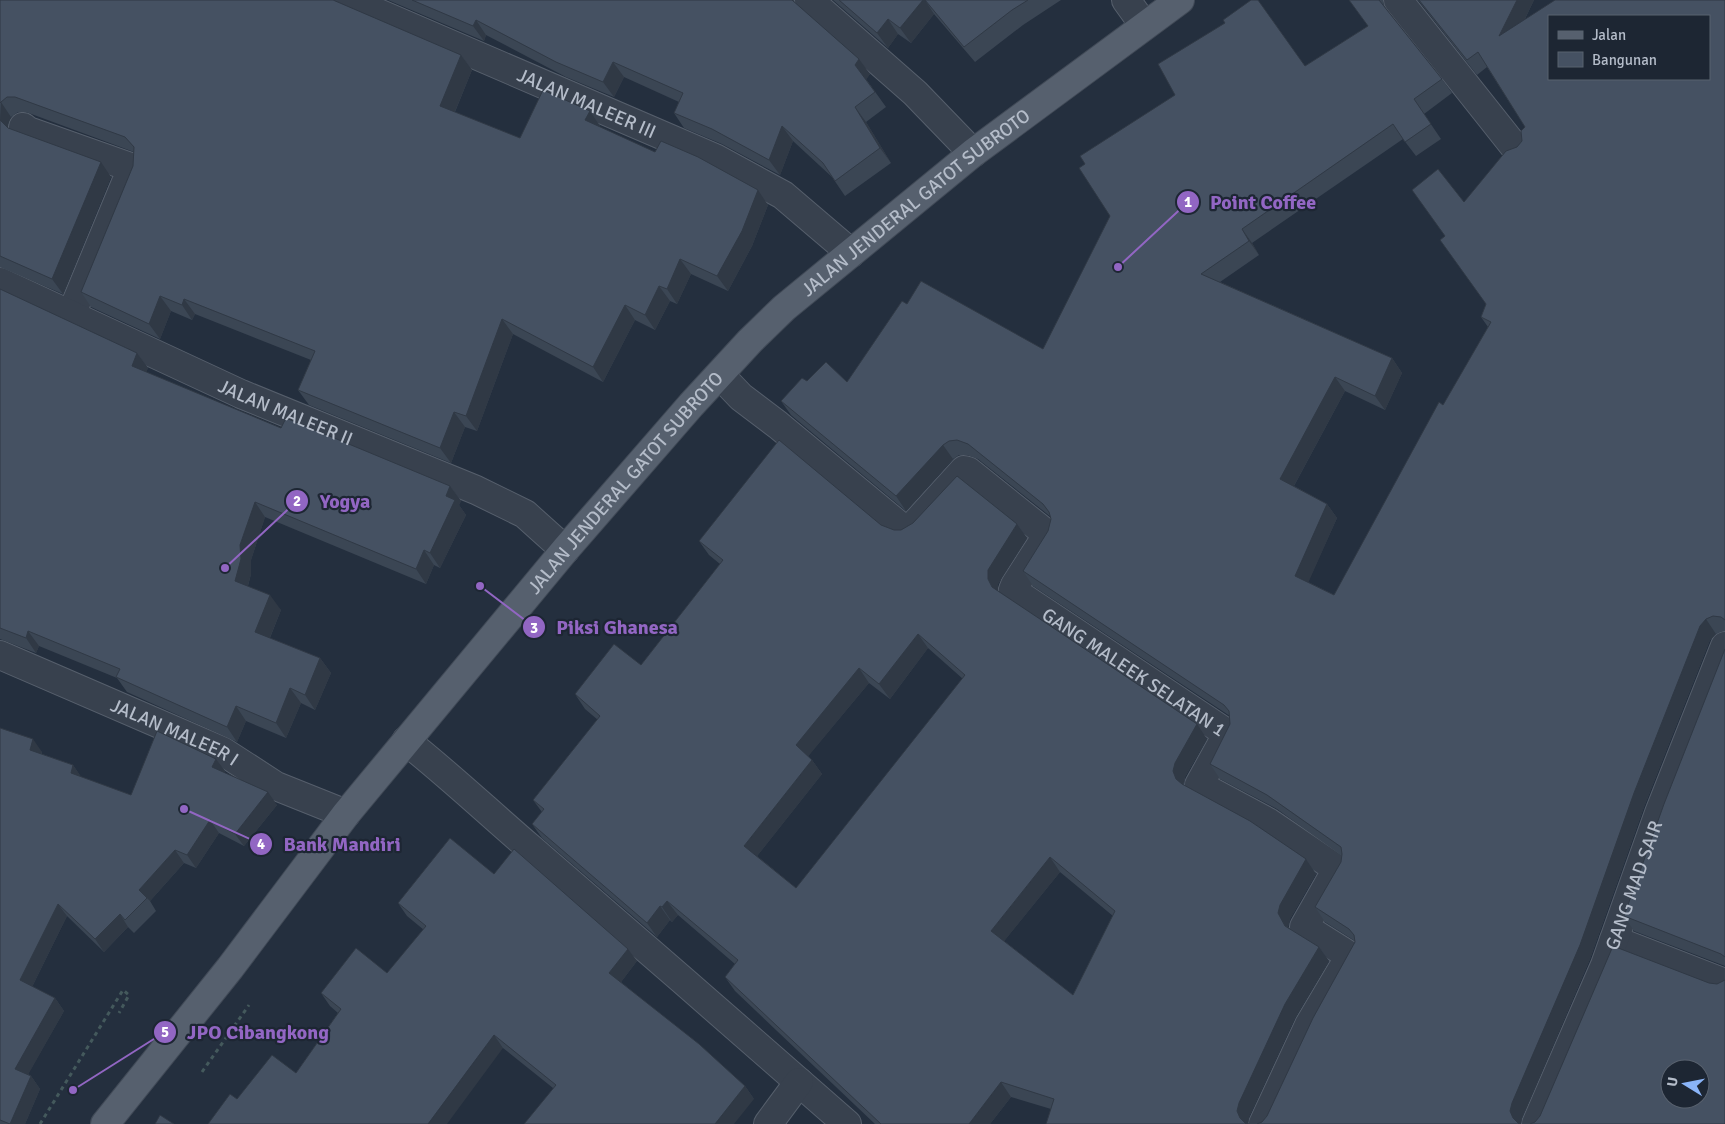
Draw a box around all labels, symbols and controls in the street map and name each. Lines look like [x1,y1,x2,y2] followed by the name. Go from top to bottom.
[1548,15,1710,80] legend
[1592,26,1626,44] text: Jalan
[1592,51,1657,69] text: Bangunan
[513,63,660,144] street label: JALAN MALEER III
[797,104,1035,302] street label: JALAN JENDERAL GATOT SUBROTO
[1175,184,1326,219] callout: Point Coffee
[1210,190,1316,215] text: Point Coffee
[1184,193,1192,211] text: 1
[523,367,729,599] street label: JALAN JENDERAL GATOT SUBROTO
[214,374,356,451] street label: JALAN MALEER II
[284,483,380,518] callout: Yogya
[319,489,370,514] text: Yogya
[293,492,301,510] text: 2
[1037,603,1230,742] street label: GANG MALEEK SELATAN 1
[521,610,688,645] callout: Piksi Ghanesa
[556,615,678,640] text: Piksi Ghanesa
[530,619,538,637] text: 3
[107,693,243,772] street label: JALAN MALEER I
[1600,818,1668,954] street label: GANG MAD SAIR
[249,826,411,861] callout: Bank Mandiri
[283,832,401,857] text: Bank Mandiri
[257,835,265,853] text: 4
[152,1015,339,1050] callout: JPO Cibangkong
[187,1020,329,1045] text: JPO Cibangkong
[161,1023,169,1041] text: 5
[1660,1059,1710,1109] north arrow
[1663,1076,1682,1088] text: U

